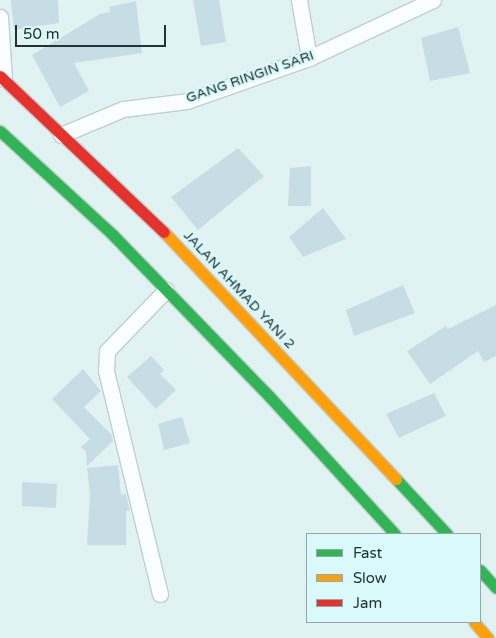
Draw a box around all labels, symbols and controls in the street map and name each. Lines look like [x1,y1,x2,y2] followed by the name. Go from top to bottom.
[18,15,169,47] scale bar
[23,25,60,43] text: 50 m
[184,47,316,107] street label: GANG RINGIN SARI
[180,227,298,353] street label: JALAN AHMAD YANI 2
[306,533,481,623] legend
[353,544,382,562] text: Fast
[353,569,387,587] text: Slow
[353,594,382,612] text: Jam

